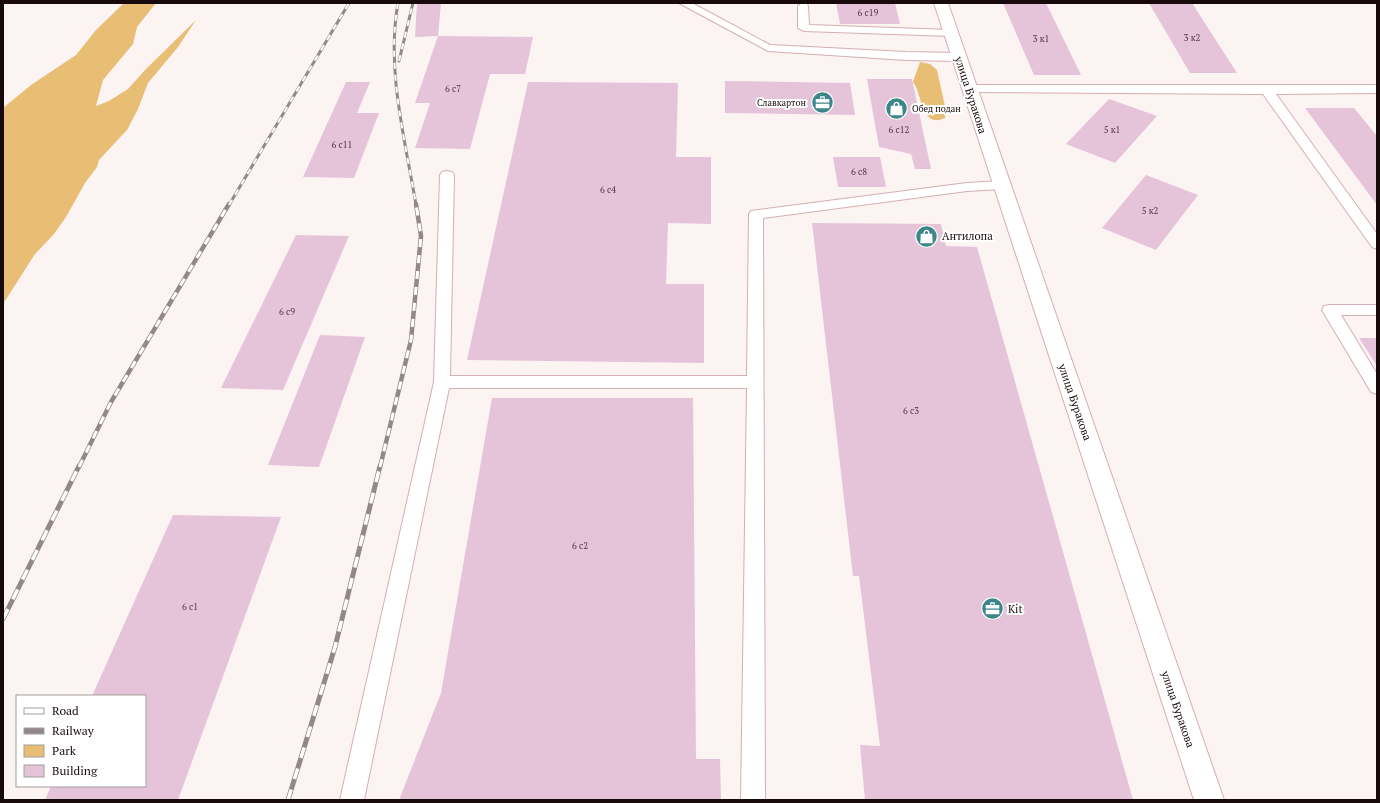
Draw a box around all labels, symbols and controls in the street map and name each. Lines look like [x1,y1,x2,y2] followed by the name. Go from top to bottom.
[858,7,879,19] house number: 6 с19
[1184,32,1201,44] house number: 3 к2
[1033,33,1049,45] house number: 3 к1
[952,54,990,136] street label: улица Буракова
[445,83,461,95] house number: 6 с7
[809,90,835,116] office icon: Славкартон
[883,96,909,122] shop icon: Обед подан
[757,97,806,109] place label: Славкартон
[912,103,961,115] place label: Обед подан
[889,124,910,136] house number: 6 с12
[1104,124,1120,136] house number: 5 к1
[332,139,352,151] house number: 6 с11
[851,166,867,178] house number: 6 с8
[600,184,616,196] house number: 6 с4
[1142,205,1159,217] house number: 5 к2
[914,223,940,249] shop icon: Антилопа
[942,229,993,243] place label: Антилопа
[279,306,295,318] house number: 6 с9
[1055,361,1095,443] street label: улица Буракова
[903,405,919,417] house number: 6 с3
[572,540,588,552] house number: 6 с2
[980,596,1006,622] office icon: Kit
[182,601,198,613] house number: 6 с1
[1008,602,1023,616] place label: Kit
[1158,668,1198,750] street label: улица Буракова
[16,695,146,787] legend
[52,703,79,718] text: Road
[52,723,95,738] text: Railway
[52,743,77,758] text: Park
[52,763,98,778] text: Building

